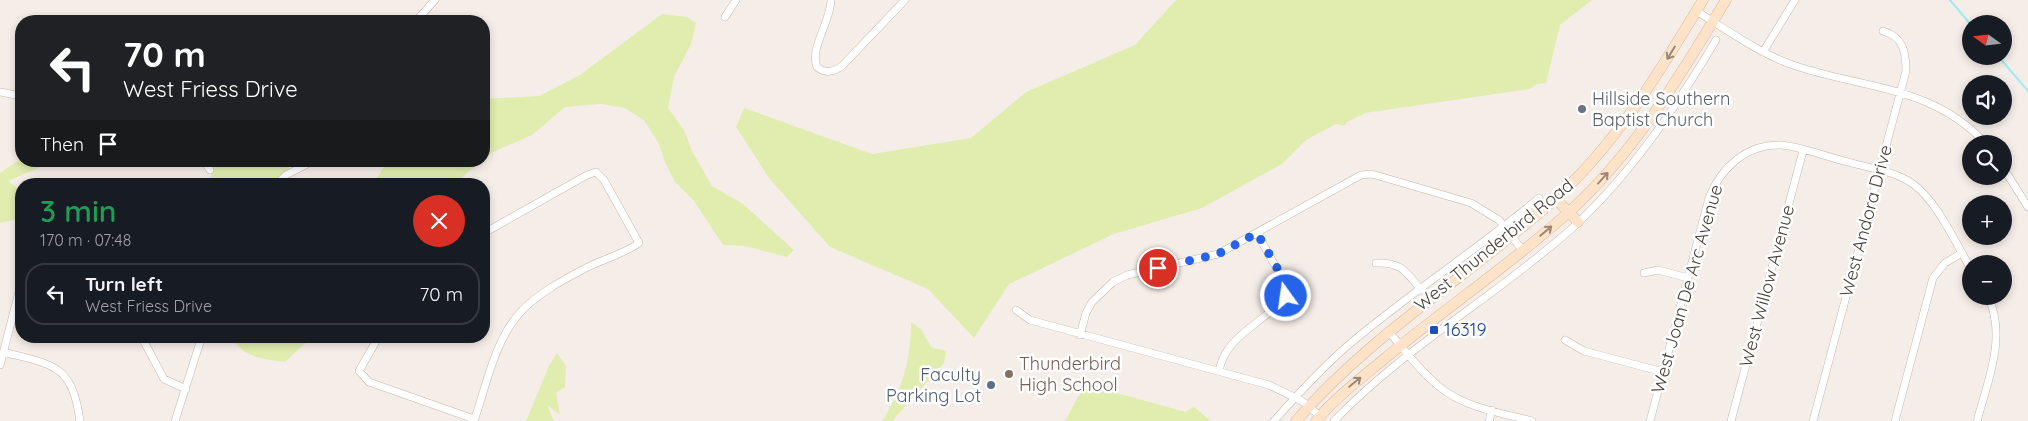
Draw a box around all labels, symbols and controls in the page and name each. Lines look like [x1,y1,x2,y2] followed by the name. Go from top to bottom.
[1962,15,2012,65] north arrow
[1962,15,2012,305] map controls
[123,32,206,76] text: 70 m
[40,35,105,100] icon: left
[1666,45,1676,59] one-way arrow
[123,75,298,103] text: West Friess Drive
[1962,75,2012,125] button: sound
[1592,87,1730,131] place label: Hillside Southern Baptist Church
[1576,103,1588,115] marker: Hillside Southern Baptist Church
[94,130,122,158] icon: arrive
[40,132,84,156] text: Then
[1962,135,2012,185] button: search
[1834,142,1897,299] street label: West Andora Drive
[1597,171,1609,184] one-way arrow
[1409,173,1578,316] street label: West Thunderbird Road
[1646,182,1727,396] street label: West Joan De Arc Avenue
[40,192,116,230] text: 3 min
[413,195,465,247] button: close
[1962,195,2012,245] button: +
[1734,202,1799,369] street label: West Willow Avenue
[1539,226,1552,237] one-way arrow
[40,230,131,250] text: 170 m · 07:48
[1137,247,1179,289] pin
[1144,254,1172,282] icon: arrive
[1962,255,2012,305] button: −
[1259,269,1311,321] position arrow
[85,272,163,296] text: Turn left
[42,280,70,308] icon: left
[419,282,463,306] text: 70 m
[85,296,212,316] text: West Friess Drive
[1444,318,1486,341] place label: 16319
[1428,324,1440,336] marker: 16319
[1019,352,1121,396] place label: Thunderbird High School
[886,363,981,407] place label: Faculty Parking Lot
[1003,368,1015,380] marker: Thunderbird High School
[1349,377,1362,388] one-way arrow
[985,379,997,391] marker: Faculty Parking Lot

